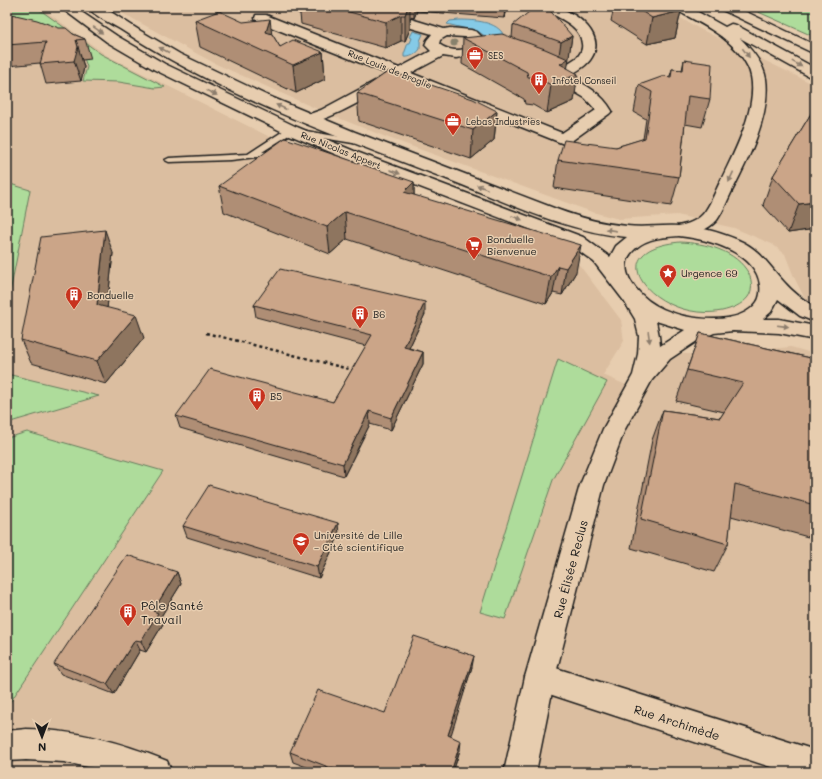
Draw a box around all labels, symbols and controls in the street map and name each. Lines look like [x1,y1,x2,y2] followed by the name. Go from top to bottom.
[93,26,103,34] one-way arrow
[465,45,485,70] office icon: SES
[159,47,170,54] one-way arrow
[346,47,434,91] street label: Rue Louis de Broglie
[742,48,750,59] one-way arrow
[488,50,503,61] place label: SES
[791,61,803,67] one-way arrow
[529,70,549,95] building icon: Infotel Conseil
[552,75,616,86] place label: Infotel Conseil
[206,90,217,96] one-way arrow
[276,104,287,110] one-way arrow
[443,111,463,136] office icon: Lebas Industries
[466,116,540,127] place label: Lebas Industries
[299,129,383,171] street label: Rue Nicolas Appert
[390,169,402,175] one-way arrow
[728,171,734,182] one-way arrow
[475,183,487,189] one-way arrow
[511,215,523,221] one-way arrow
[605,227,617,233] one-way arrow
[487,232,537,258] place label: Bonduelle Bienvenue
[464,235,484,260] supermarket icon: Bonduelle Bienvenue
[658,263,678,288] place icon: Urgence 69
[681,266,738,280] place label: Urgence 69
[64,285,84,310] building icon: Bonduelle
[87,288,134,302] place label: Bonduelle
[350,304,370,329] building icon: B6
[373,307,385,321] place label: B6
[777,323,789,330] one-way arrow
[646,331,652,343] one-way arrow
[247,386,267,411] building icon: B5
[270,389,282,403] place label: B5
[549,518,591,620] street label: Rue Élisée Reclus
[314,528,404,554] place label: Université de Lille ‐ Cité scientifique
[291,531,311,556] school or university icon: Université de Lille ‐ Cité scientifique
[141,597,203,627] place label: Pôle Santé Travail
[118,602,138,627] building icon: Pôle Santé Travail
[632,701,722,743] street label: Rue Archimède
[22,717,62,757] north arrow
[38,740,46,755] text: N

